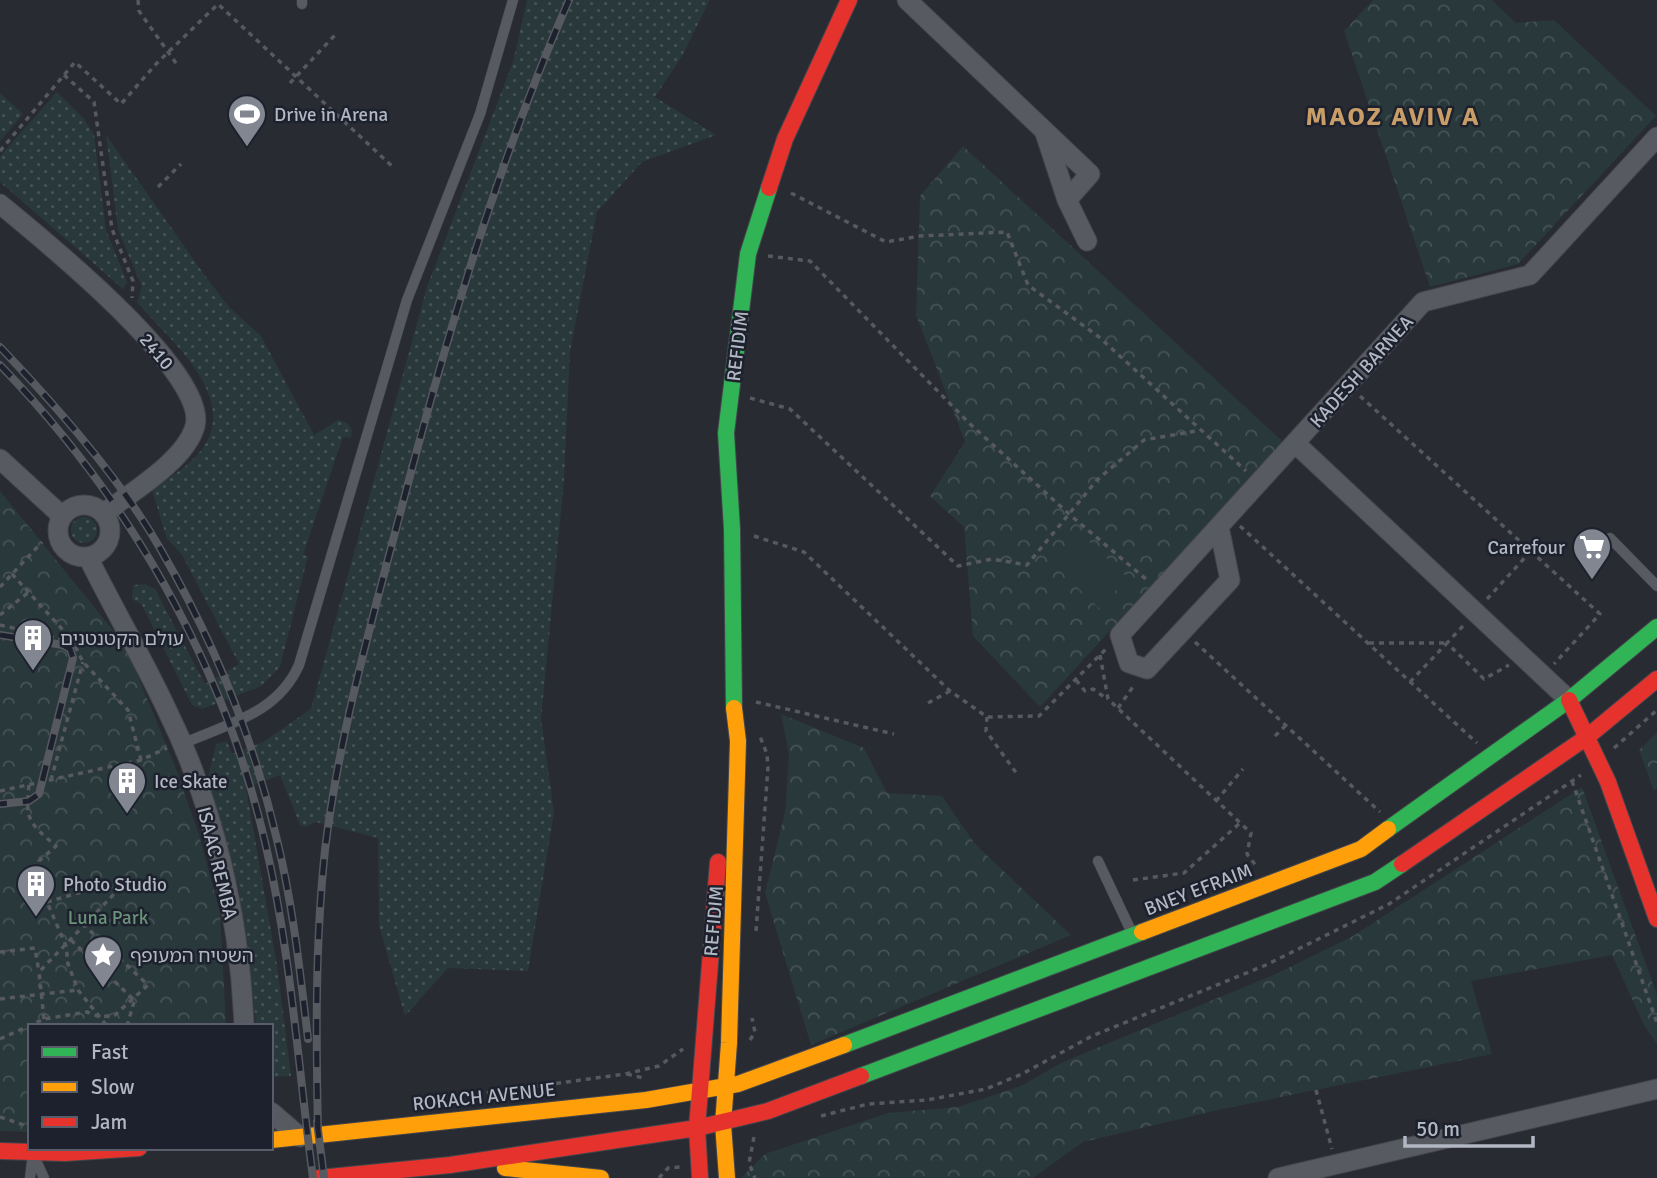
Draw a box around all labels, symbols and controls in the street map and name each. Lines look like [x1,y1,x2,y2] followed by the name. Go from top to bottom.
[226,93,268,148] sports icon: Drive in Arena
[1306,101,1480,133] district label: MAOZ AVIV A
[274,103,388,127] place label: Drive in Arena
[722,309,754,383] street label: REFIDIM
[1305,310,1419,433] street label: KADESH BARNEA
[134,328,179,375] street label: 2410
[1571,526,1613,581] supermarket icon: Carrefour
[1487,536,1565,560] place label: Carrefour
[12,617,54,672] building icon: עולם הקטנטנים
[60,627,184,651] place label: עולם הקטנטנים
[106,760,148,815] building icon: Ice Skate
[154,770,228,794] place label: Ice Skate
[191,804,243,922] street label: ISAAC REMBA
[1141,858,1256,921] street label: BNEY EFRAIM
[15,863,57,918] building icon: Photo Studio
[63,873,167,897] place label: Photo Studio
[699,885,729,957] street label: REFIDIM
[68,906,149,930] park label: Luna Park
[82,934,124,989] place icon: השטיח המעופף
[130,944,254,968] place label: השטיח המעופף
[28,1024,273,1150] legend
[91,1039,128,1065] text: Fast
[91,1074,135,1100] text: Slow
[411,1078,557,1116] street label: ROKACH AVENUE
[1405,1104,1533,1148] scale bar
[91,1109,127,1135] text: Jam
[1416,1116,1460,1142] text: 50 m

